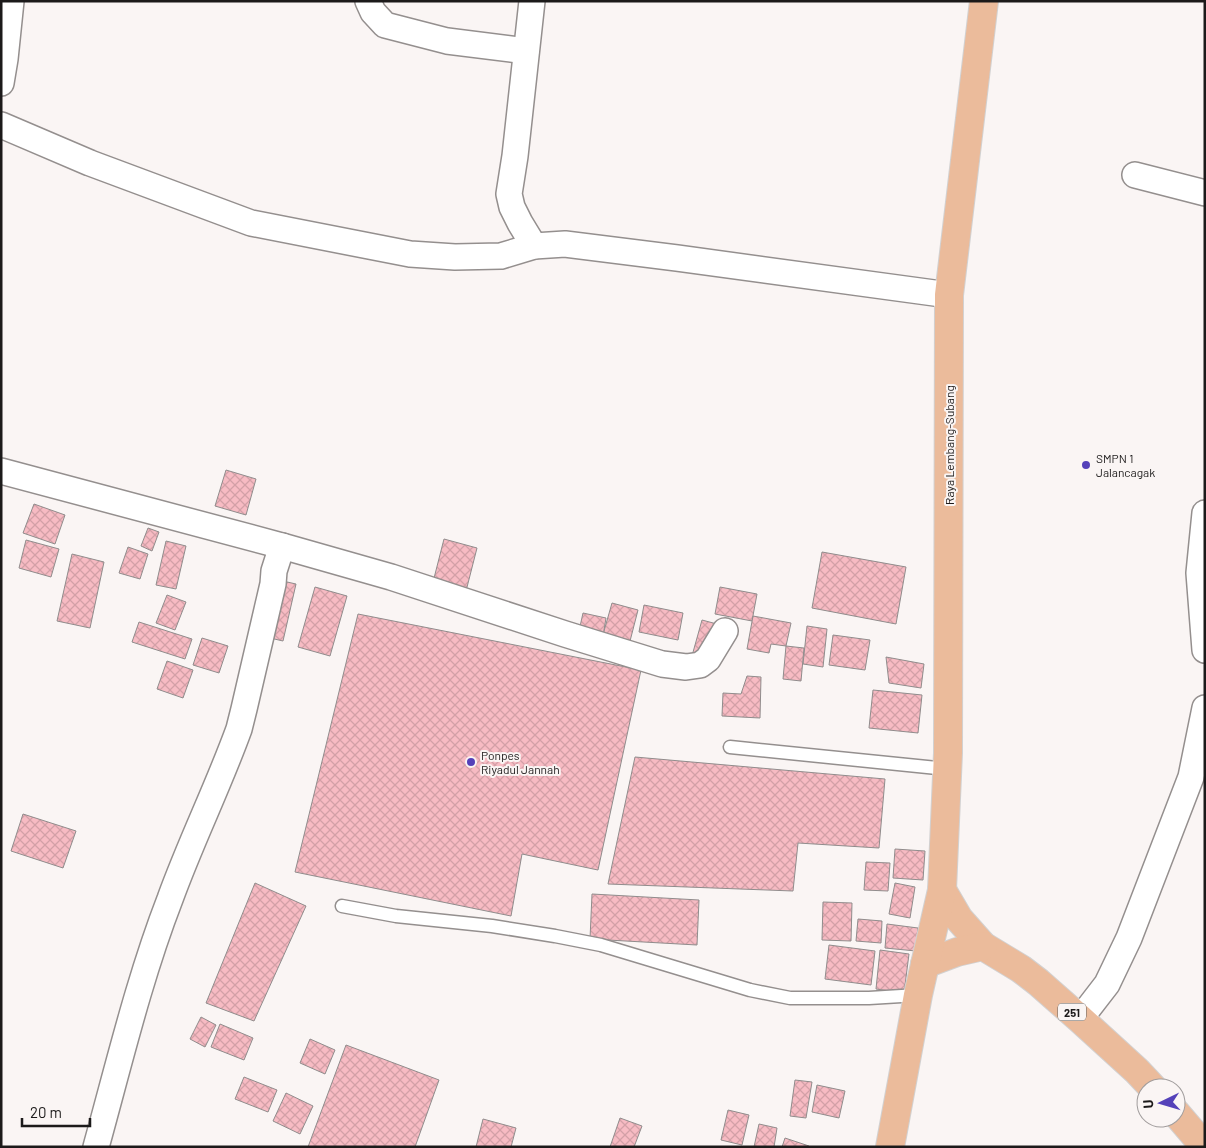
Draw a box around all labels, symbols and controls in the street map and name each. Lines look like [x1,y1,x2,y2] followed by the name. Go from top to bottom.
[942,385,956,505] street label: Raya Lembang-Subang
[1096,451,1155,479] place label: SMPN 1 Jalancagak
[1080,459,1092,471] marker: SMPN 1 Jalancagak
[481,748,560,776] place label: Ponpes Riyadul Jannah
[465,756,477,768] marker: Ponpes Riyadul Jannah
[1058,1004,1086,1020] road number: 251
[1136,1078,1186,1128] north arrow
[22,1096,90,1128] scale bar
[1139,1099,1156,1109] text: U
[30,1103,62,1121] text: 20 m

